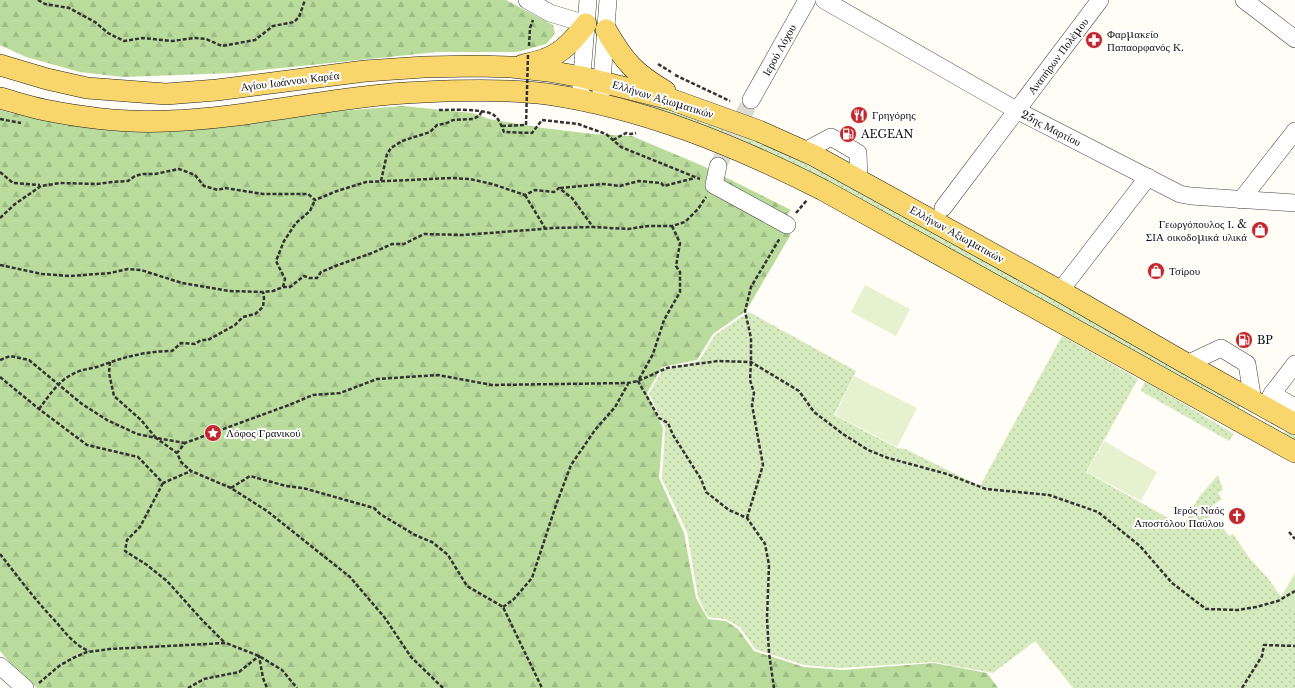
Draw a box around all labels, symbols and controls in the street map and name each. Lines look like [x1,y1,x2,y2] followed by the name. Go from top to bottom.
[1025,14,1092,97] street label: Αναπήρων Πολέμου
[759,21,799,78] street label: Ιερού Λόχου
[1107,27,1184,54] place label: Φαρμακείο Παπαορφανός Κ.
[1084,30,1104,50] pharmacy icon: Φαρμακείο Παπαορφανός Κ.
[240,68,340,94] street label: Αγίου Ιωάννου Καρέα
[611,77,715,121] street label: Ελλήνων Αξιωματικών
[849,105,869,125] restaurant icon: Γρηγόρης
[1019,107,1084,149] street label: 25ης Μαρτίου
[872,108,916,122] place label: Γρηγόρης
[838,124,858,144] fuel station icon: AEGEAN
[860,127,914,141] place label: AEGEAN
[908,202,1006,266] street label: Ελλήνων Αξιωματικών
[1146,217,1247,244] place label: Γεωργόπουλος Ι. & ΣΙΑ οικοδομικά υλικά
[1250,220,1270,240] shop icon: Γεωργόπουλος Ι. & ΣΙΑ οικοδομικά υλικά
[1146,261,1166,281] shop icon: Τσίρου
[1169,264,1201,278] place label: Τσίρου
[1234,330,1254,350] fuel station icon: BP
[1257,333,1273,347] place label: BP
[203,423,223,443] place icon: Λόφος Γρανικού
[226,426,301,440] place label: Λόφος Γρανικού
[1134,503,1225,530] place label: Ιερός Ναός Αποστόλου Παύλου
[1227,506,1247,526] church icon: Ιερός Ναός Αποστόλου Παύλου

